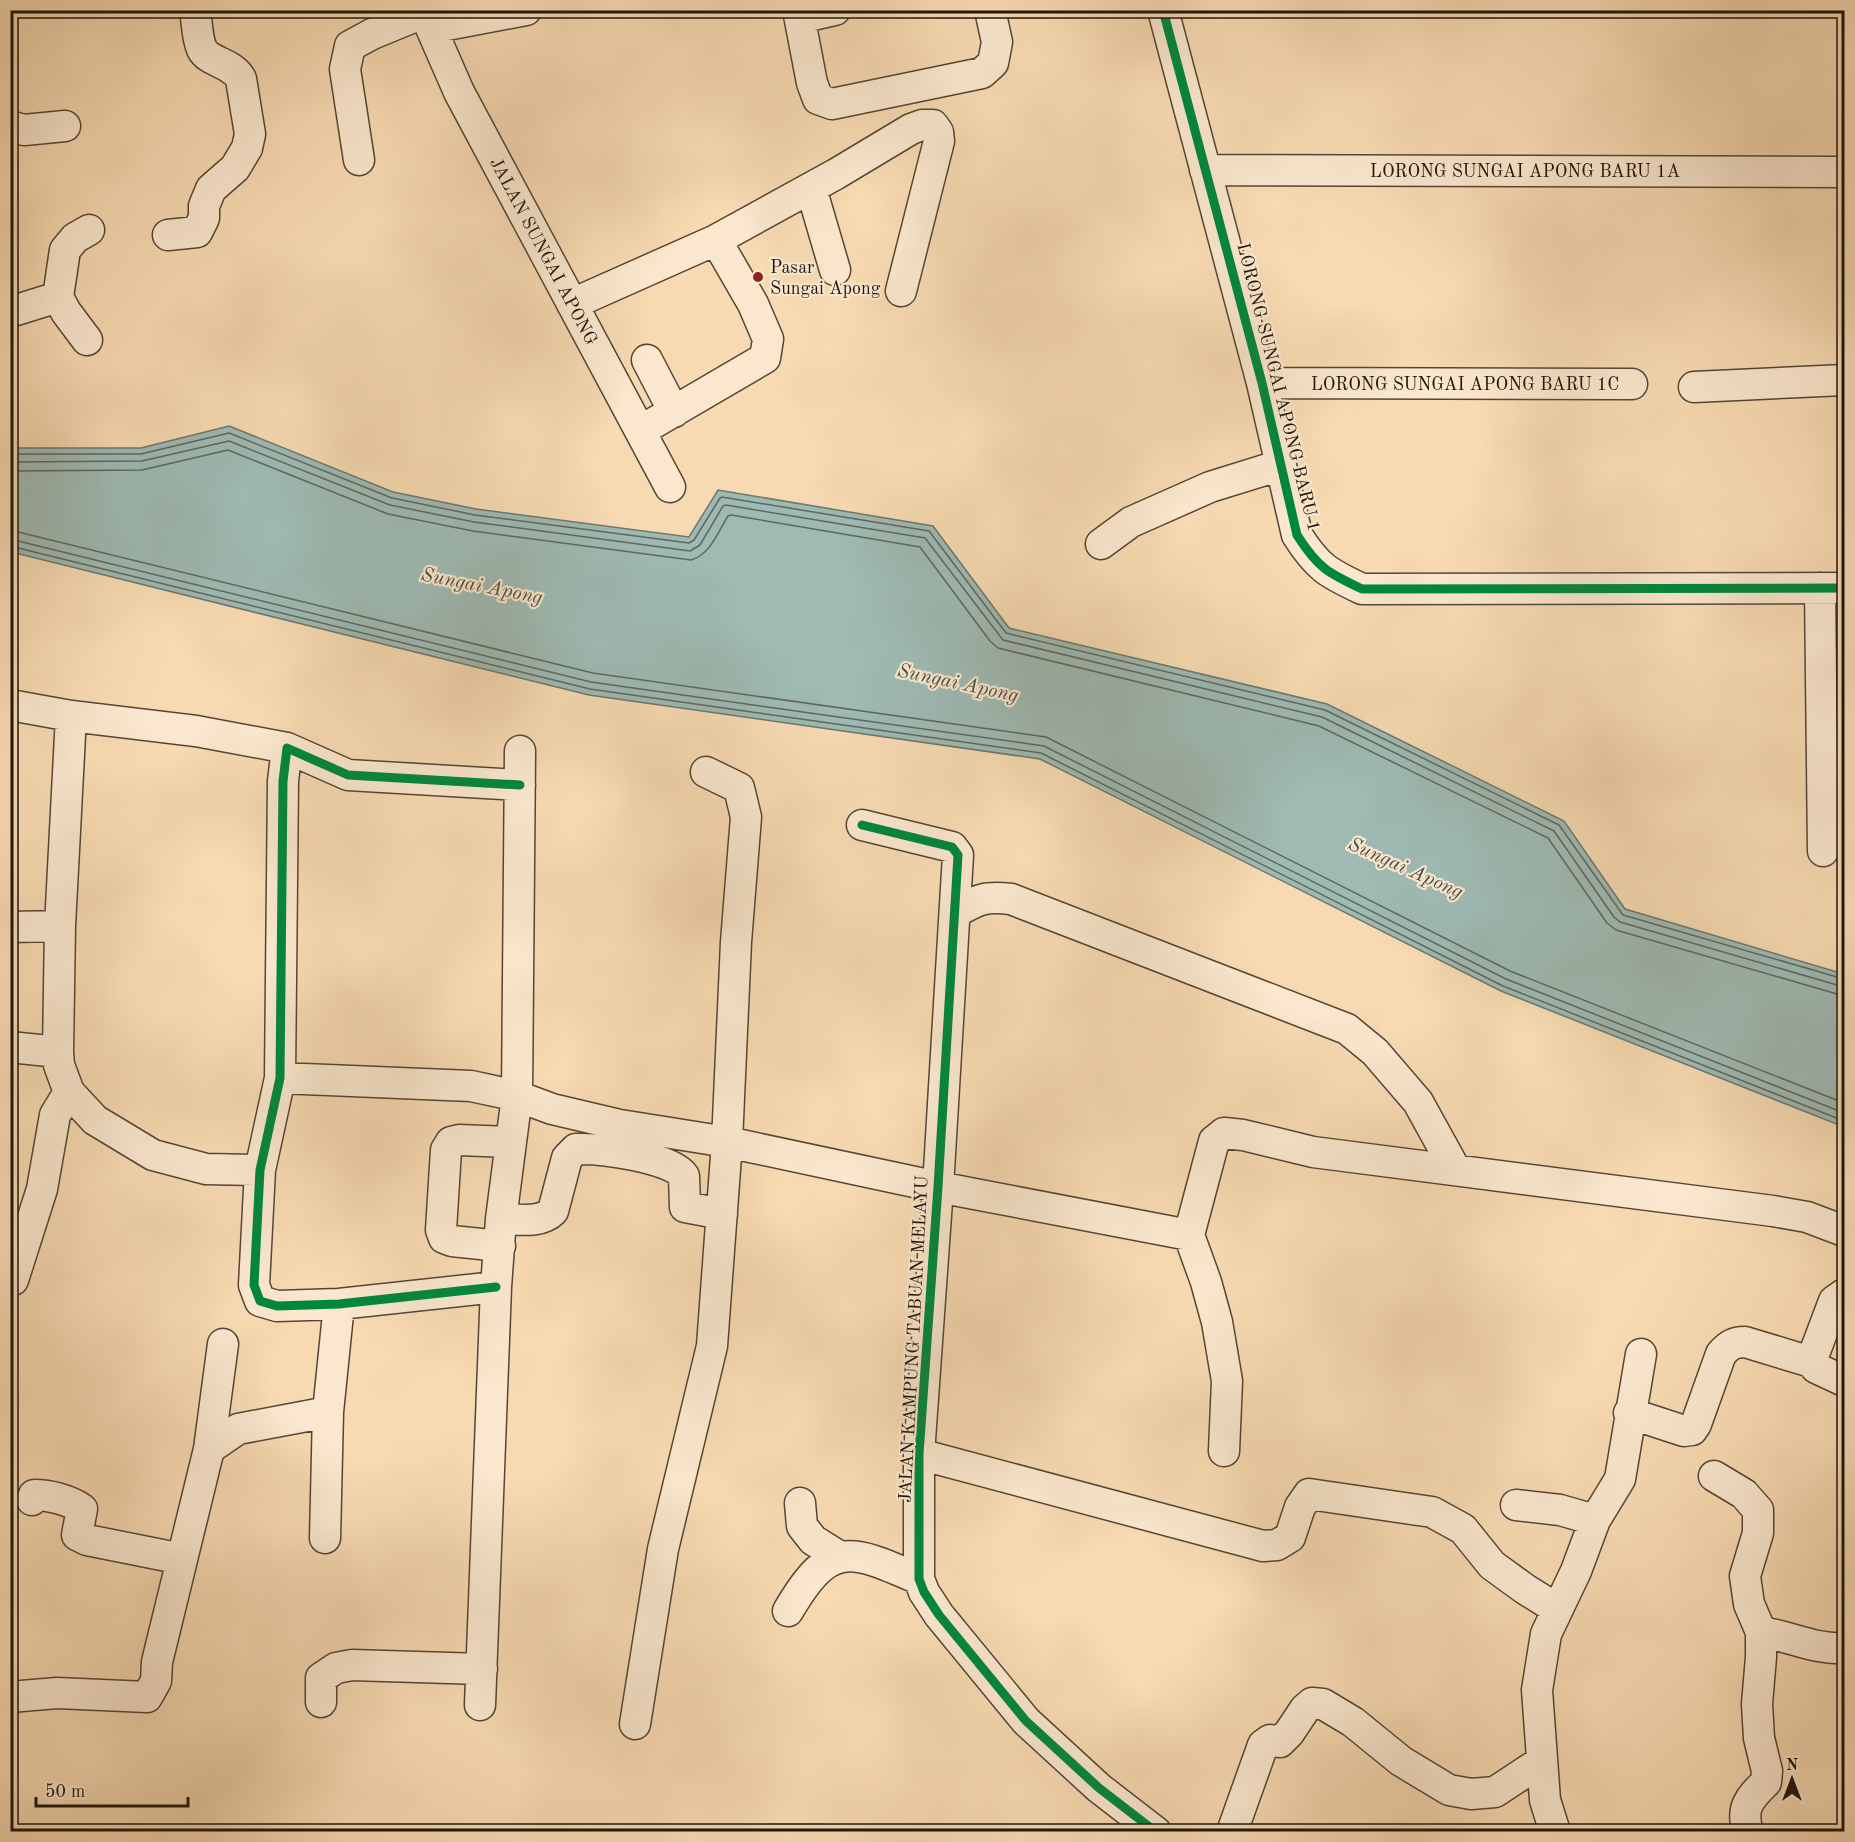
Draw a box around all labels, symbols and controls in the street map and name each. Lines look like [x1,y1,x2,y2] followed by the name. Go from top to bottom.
[486,155,600,348] street label: JALAN SUNGAI APONG
[1370,163,1680,181] street label: LORONG SUNGAI APONG BARU 1A
[1233,241,1323,533] street label: LORONG SUNGAI APONG BARU 1
[770,259,881,298] place label: Pasar Sungai Apong
[751,270,765,284] marker: Pasar Sungai Apong
[1311,376,1619,394] street label: LORONG SUNGAI APONG BARU 1C
[419,565,545,609] water label: Sungai Apong
[895,661,1020,707] water label: Sungai Apong
[1345,835,1466,903] water label: Sungai Apong
[896,1175,932,1503] street label: JALAN KAMPUNG TABUAN MELAYU
[1762,1749,1822,1809] north arrow
[1786,1758,1799,1774] text: N
[36,1770,188,1808] scale bar
[45,1783,85,1801] text: 50 m

